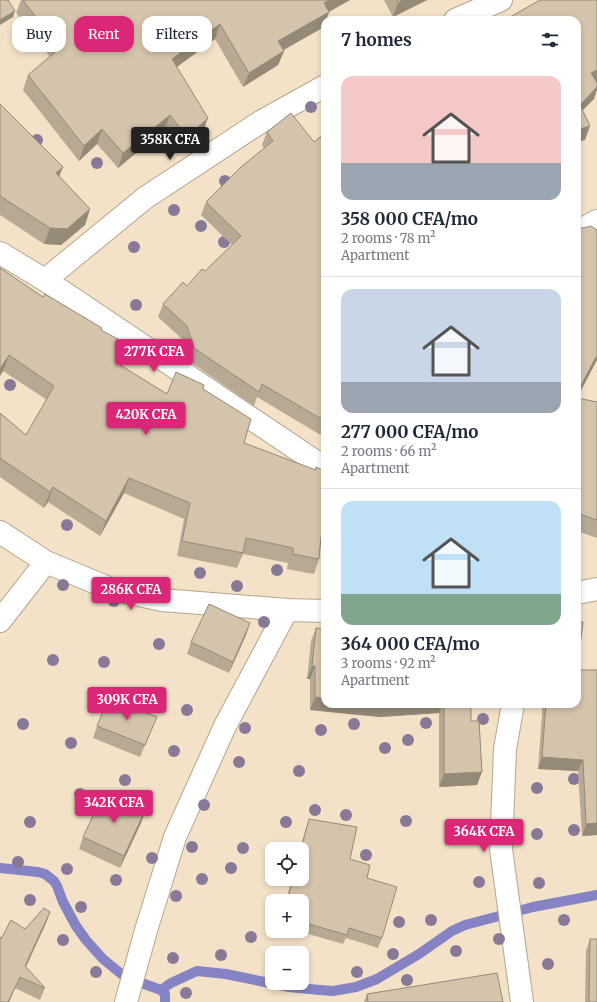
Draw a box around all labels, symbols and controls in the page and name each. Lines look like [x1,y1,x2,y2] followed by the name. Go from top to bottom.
[12,16,66,52] chip: Buy
[74,16,134,52] chip: Rent
[142,16,212,52] chip: Filters
[341,29,412,51] text: 7 homes
[539,29,561,51] icon: filters
[415,102,487,174] icon: home
[129,127,211,161] pin: 358K CFA
[140,131,200,148] text: 358K CFA
[341,208,478,230] text: 358 000 CFA/mo
[341,230,435,247] text: 2 rooms · 78 m²
[341,247,409,264] text: Apartment
[415,315,487,387] icon: home
[113,339,195,373] pin: 277K CFA
[124,343,184,360] text: 277K CFA
[105,402,187,436] pin: 420K CFA
[115,406,177,423] text: 420K CFA
[341,421,478,443] text: 277 000 CFA/mo
[341,443,436,460] text: 2 rooms · 66 m²
[341,460,409,477] text: Apartment
[415,527,487,599] icon: home
[90,577,172,611] pin: 286K CFA
[101,581,161,598] text: 286K CFA
[341,633,480,655] text: 364 000 CFA/mo
[341,655,436,672] text: 3 rooms · 92 m²
[341,672,409,689] text: Apartment
[86,687,168,721] pin: 309K CFA
[96,691,158,708] text: 309K CFA
[73,790,155,824] pin: 342K CFA
[84,794,144,811] text: 342K CFA
[443,819,525,853] pin: 364K CFA
[454,823,514,840] text: 364K CFA
[265,842,309,990] map controls
[265,842,309,886] button: locate
[265,894,309,938] button: +
[265,946,309,990] button: −

